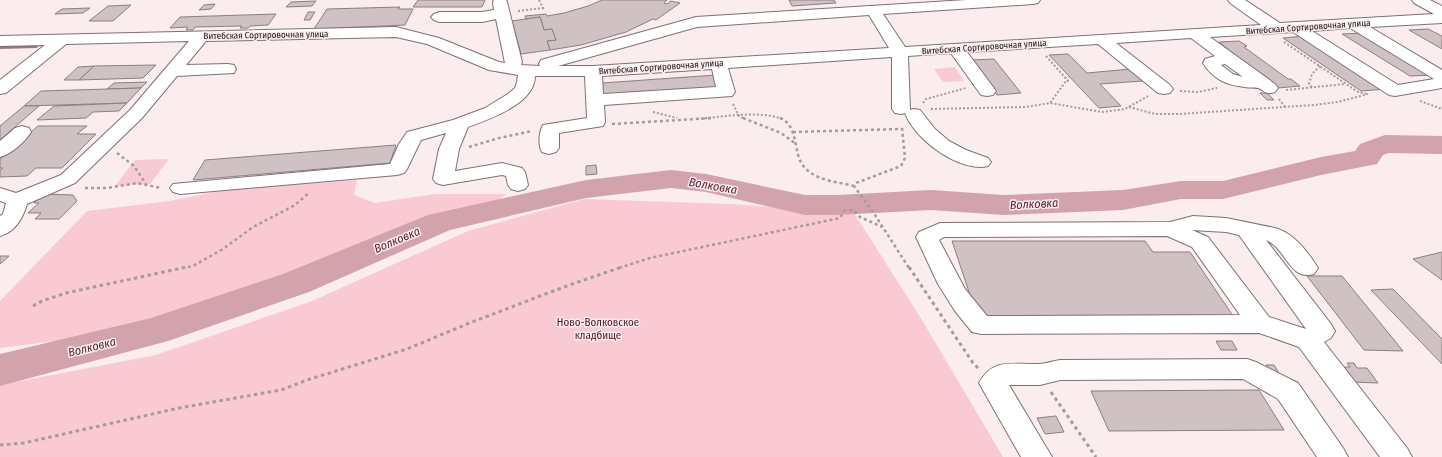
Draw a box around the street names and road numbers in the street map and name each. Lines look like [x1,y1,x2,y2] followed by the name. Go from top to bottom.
[1245,18,1371,36] street label: Витебская Сортировочная улица
[203,29,329,41] street label: Витебская Сортировочная улица
[921,38,1047,56] street label: Витебская Сортировочная улица
[598,58,724,76] street label: Витебская Сортировочная улица

